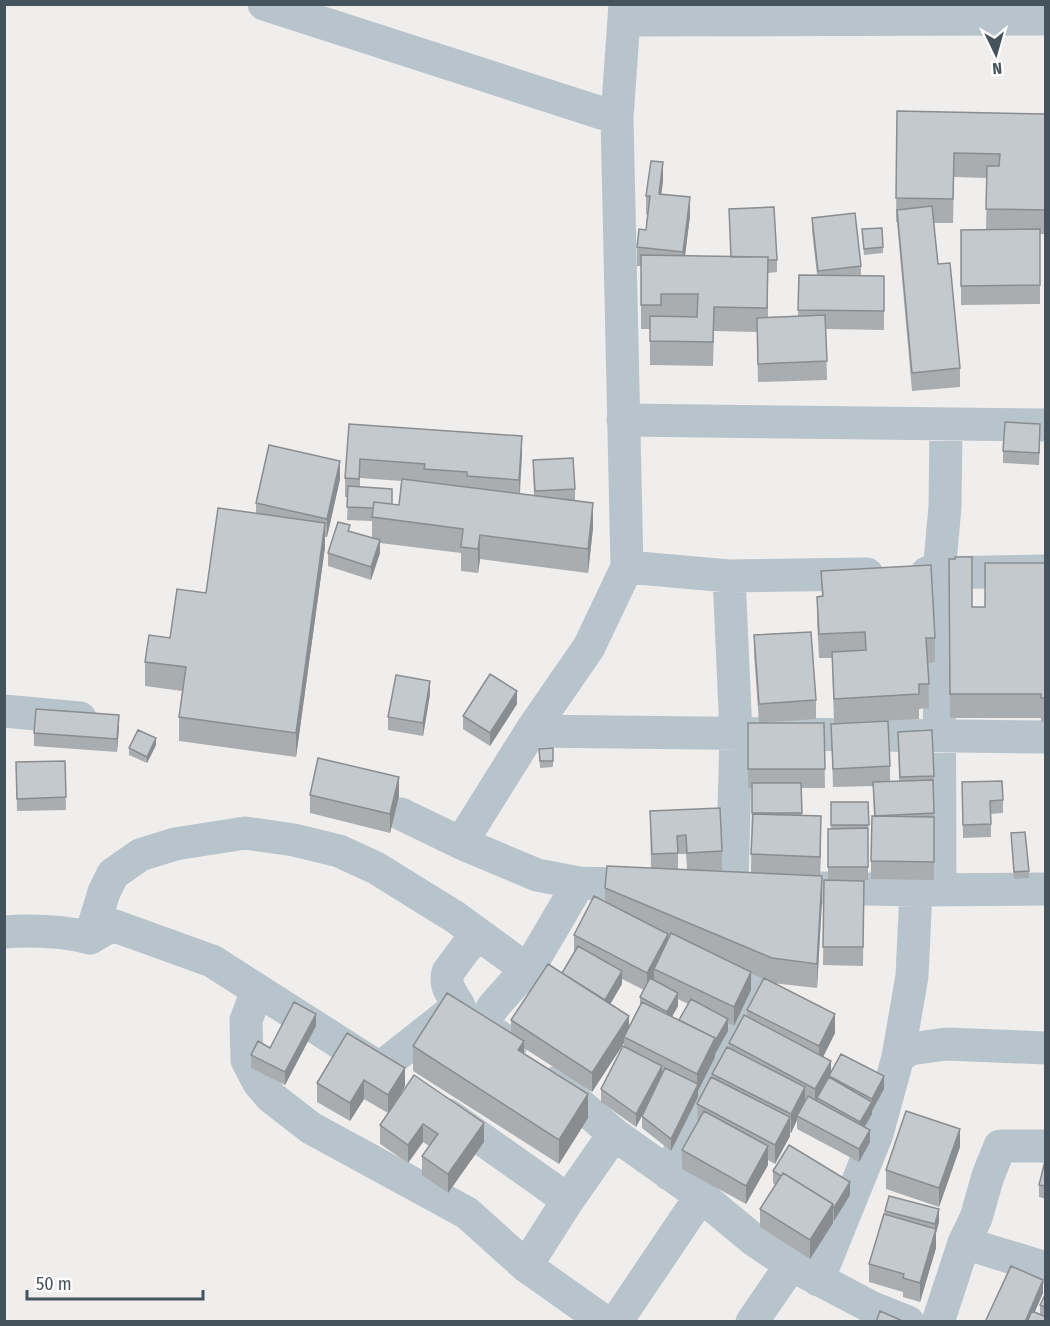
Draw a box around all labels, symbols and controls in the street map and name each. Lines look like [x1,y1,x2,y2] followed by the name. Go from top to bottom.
[966,24,1026,84] north arrow
[992,59,1003,78] text: N
[27,1263,202,1301] scale bar
[36,1273,72,1295] text: 50 m

